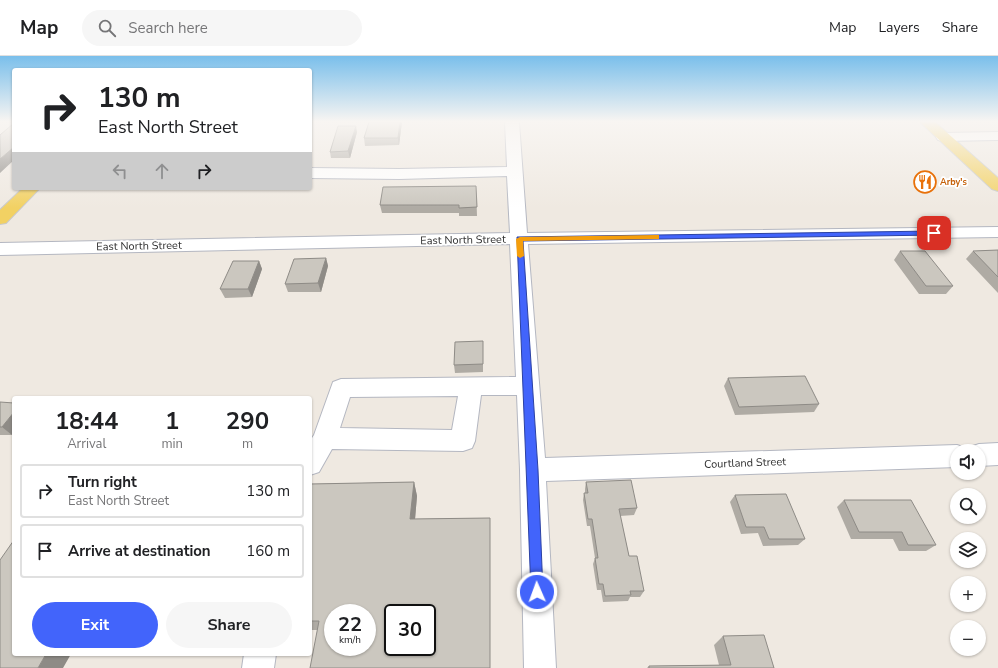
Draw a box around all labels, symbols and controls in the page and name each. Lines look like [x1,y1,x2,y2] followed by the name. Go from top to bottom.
[82,10,362,46] search box
[20,15,58,41] text: Map
[96,17,118,39] icon: search
[128,18,208,38] text: Search here
[829,18,856,37] text: Map
[878,18,920,37] text: Layers
[942,18,978,37] text: Share
[98,79,181,117] text: 130 m
[32,84,84,136] icon: right
[98,115,238,139] text: East North Street
[109,160,131,182] icon: left
[151,160,173,182] icon: ahead
[193,160,215,182] icon: right
[912,169,938,195] restaurant icon: Arby's
[940,176,967,188] place label: Arby's
[917,216,951,250] pin
[923,222,945,244] icon: arrive
[420,232,506,248] street label: East North Street
[96,238,182,254] street label: East North Street
[55,405,118,437] text: 18:44
[165,405,179,437] text: 1
[226,405,269,437] text: 290
[67,435,106,453] text: Arrival
[161,435,183,453] text: min
[242,435,253,453] text: m
[950,444,986,656] map controls
[950,444,986,480] button: sound
[704,454,786,472] street label: Courtland Street
[68,472,137,492] text: Turn right
[34,480,56,502] icon: right
[246,481,290,501] text: 130 m
[950,488,986,524] button: search
[68,492,169,510] text: East North Street
[950,532,986,568] button: layers
[34,540,56,562] icon: arrive
[68,541,211,561] text: Arrive at destination
[246,541,290,561] text: 160 m
[516,571,558,613] position arrow
[950,576,986,612] button: +
[32,602,158,648] button: Exit
[166,602,292,648] button: Share
[384,604,436,656] speed limit sign: 30
[338,611,362,638] text: 22
[950,620,986,656] button: −
[339,633,361,647] text: km/h

